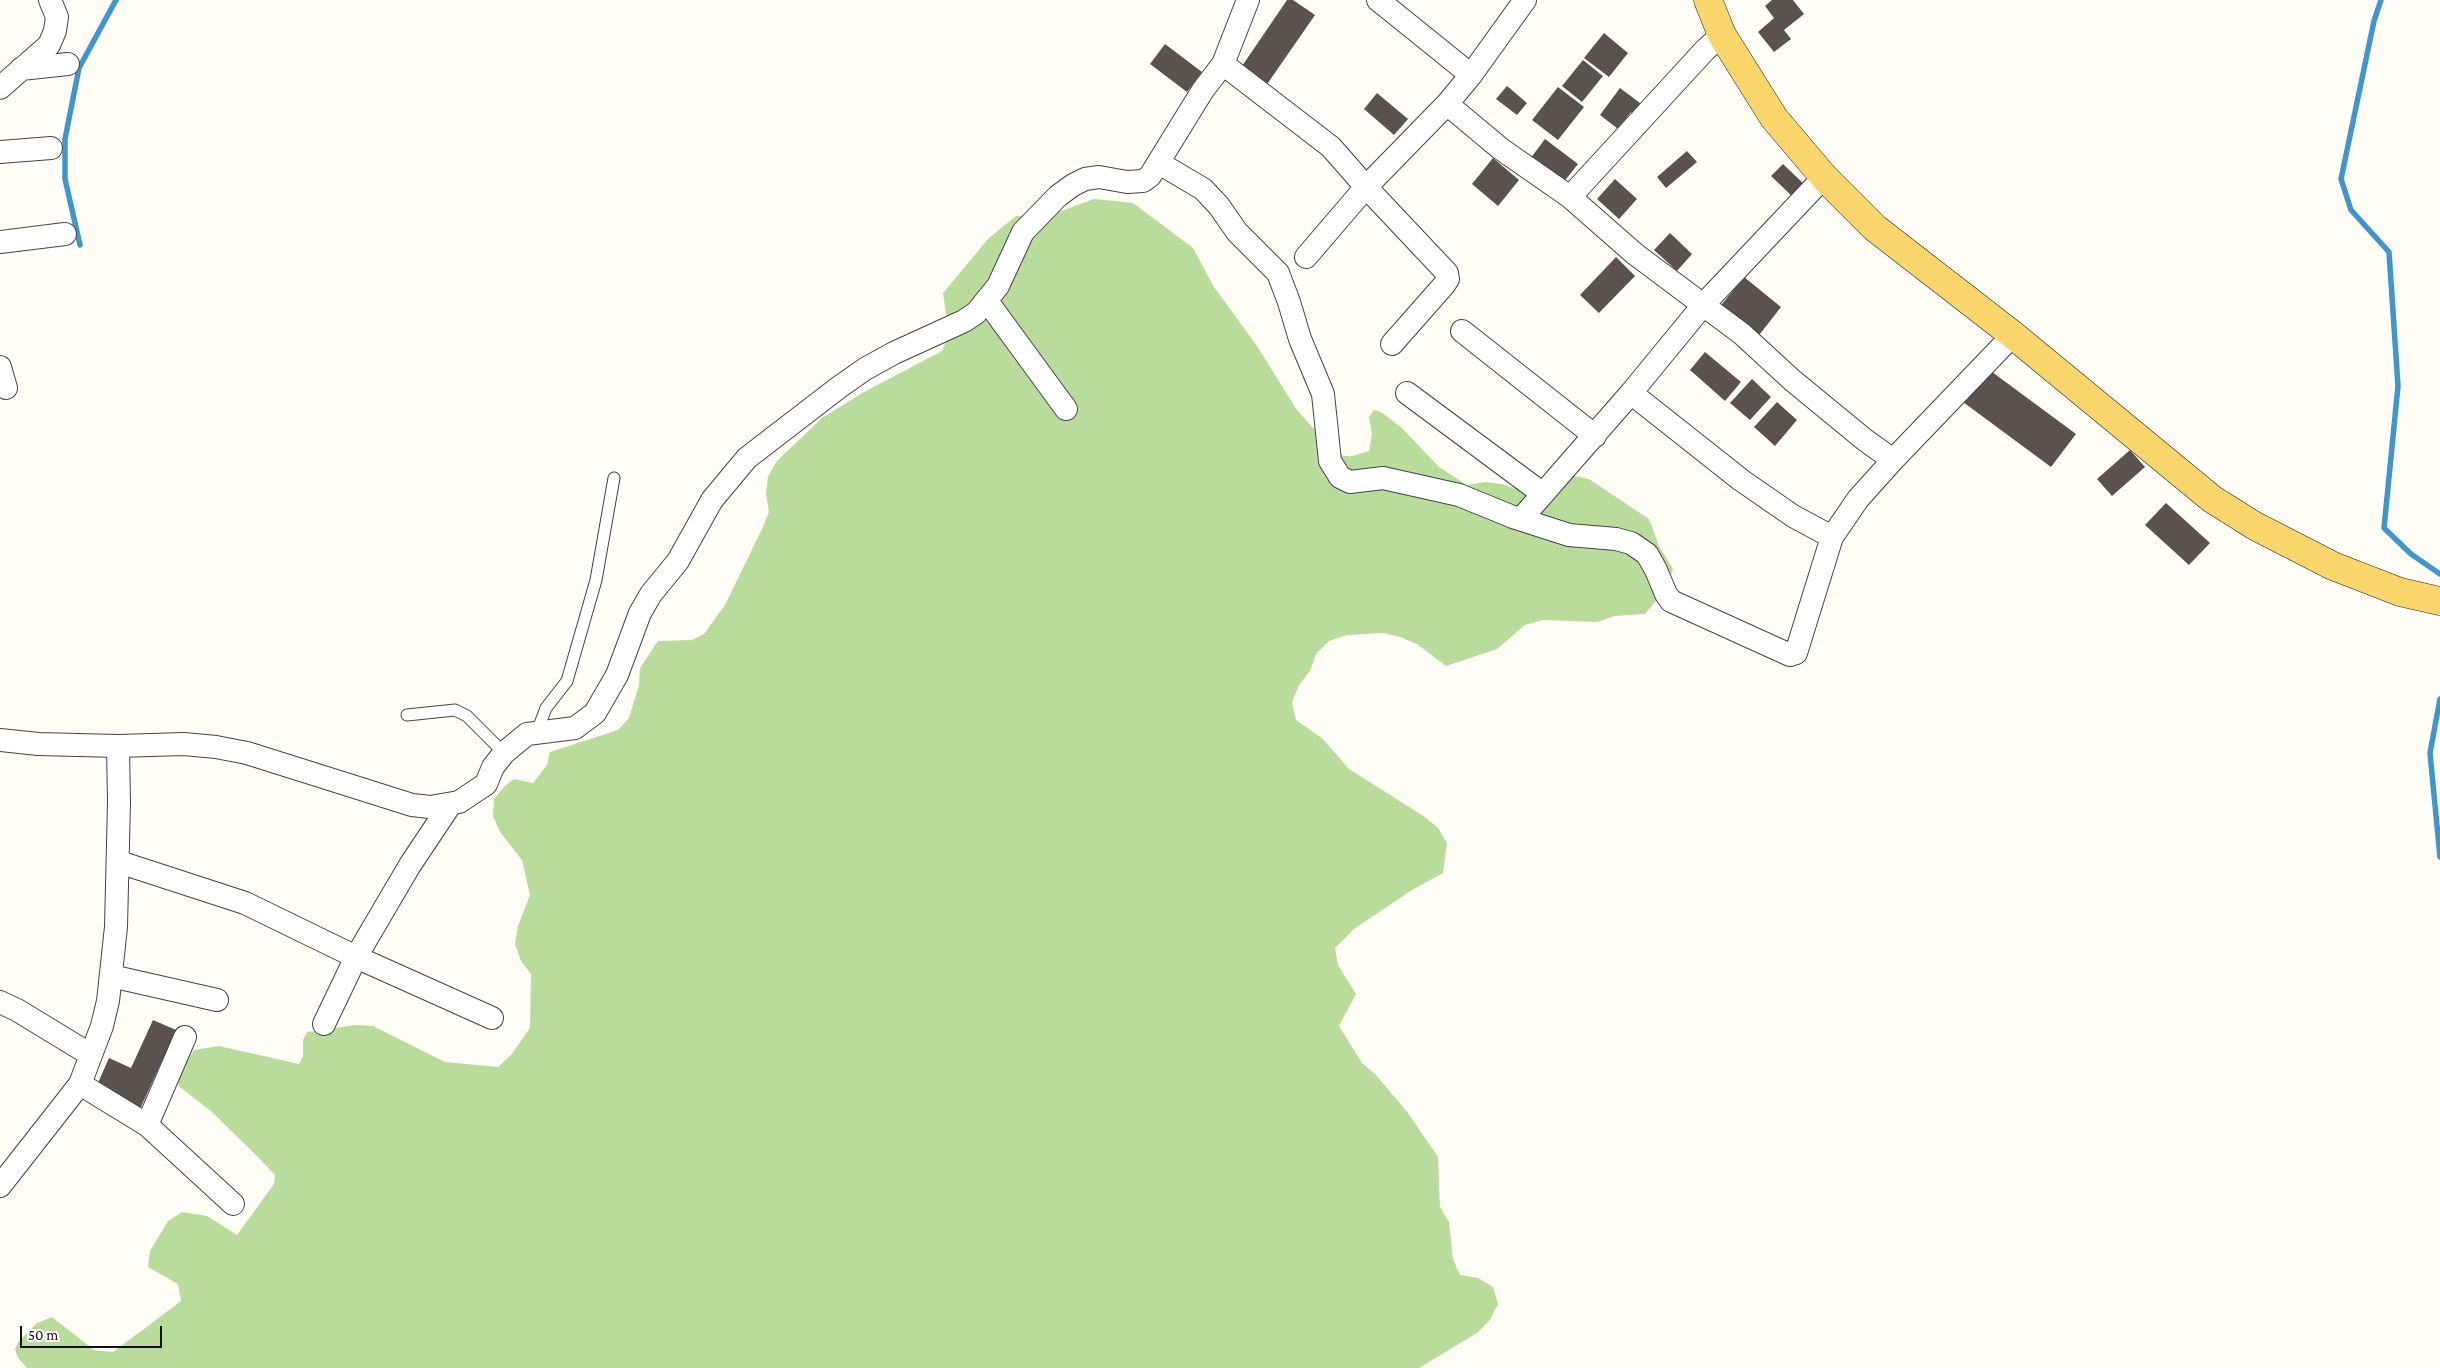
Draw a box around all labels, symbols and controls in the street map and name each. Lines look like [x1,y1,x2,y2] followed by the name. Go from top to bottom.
[22,1316,165,1348] scale bar
[28,1327,58,1343] text: 50 m

